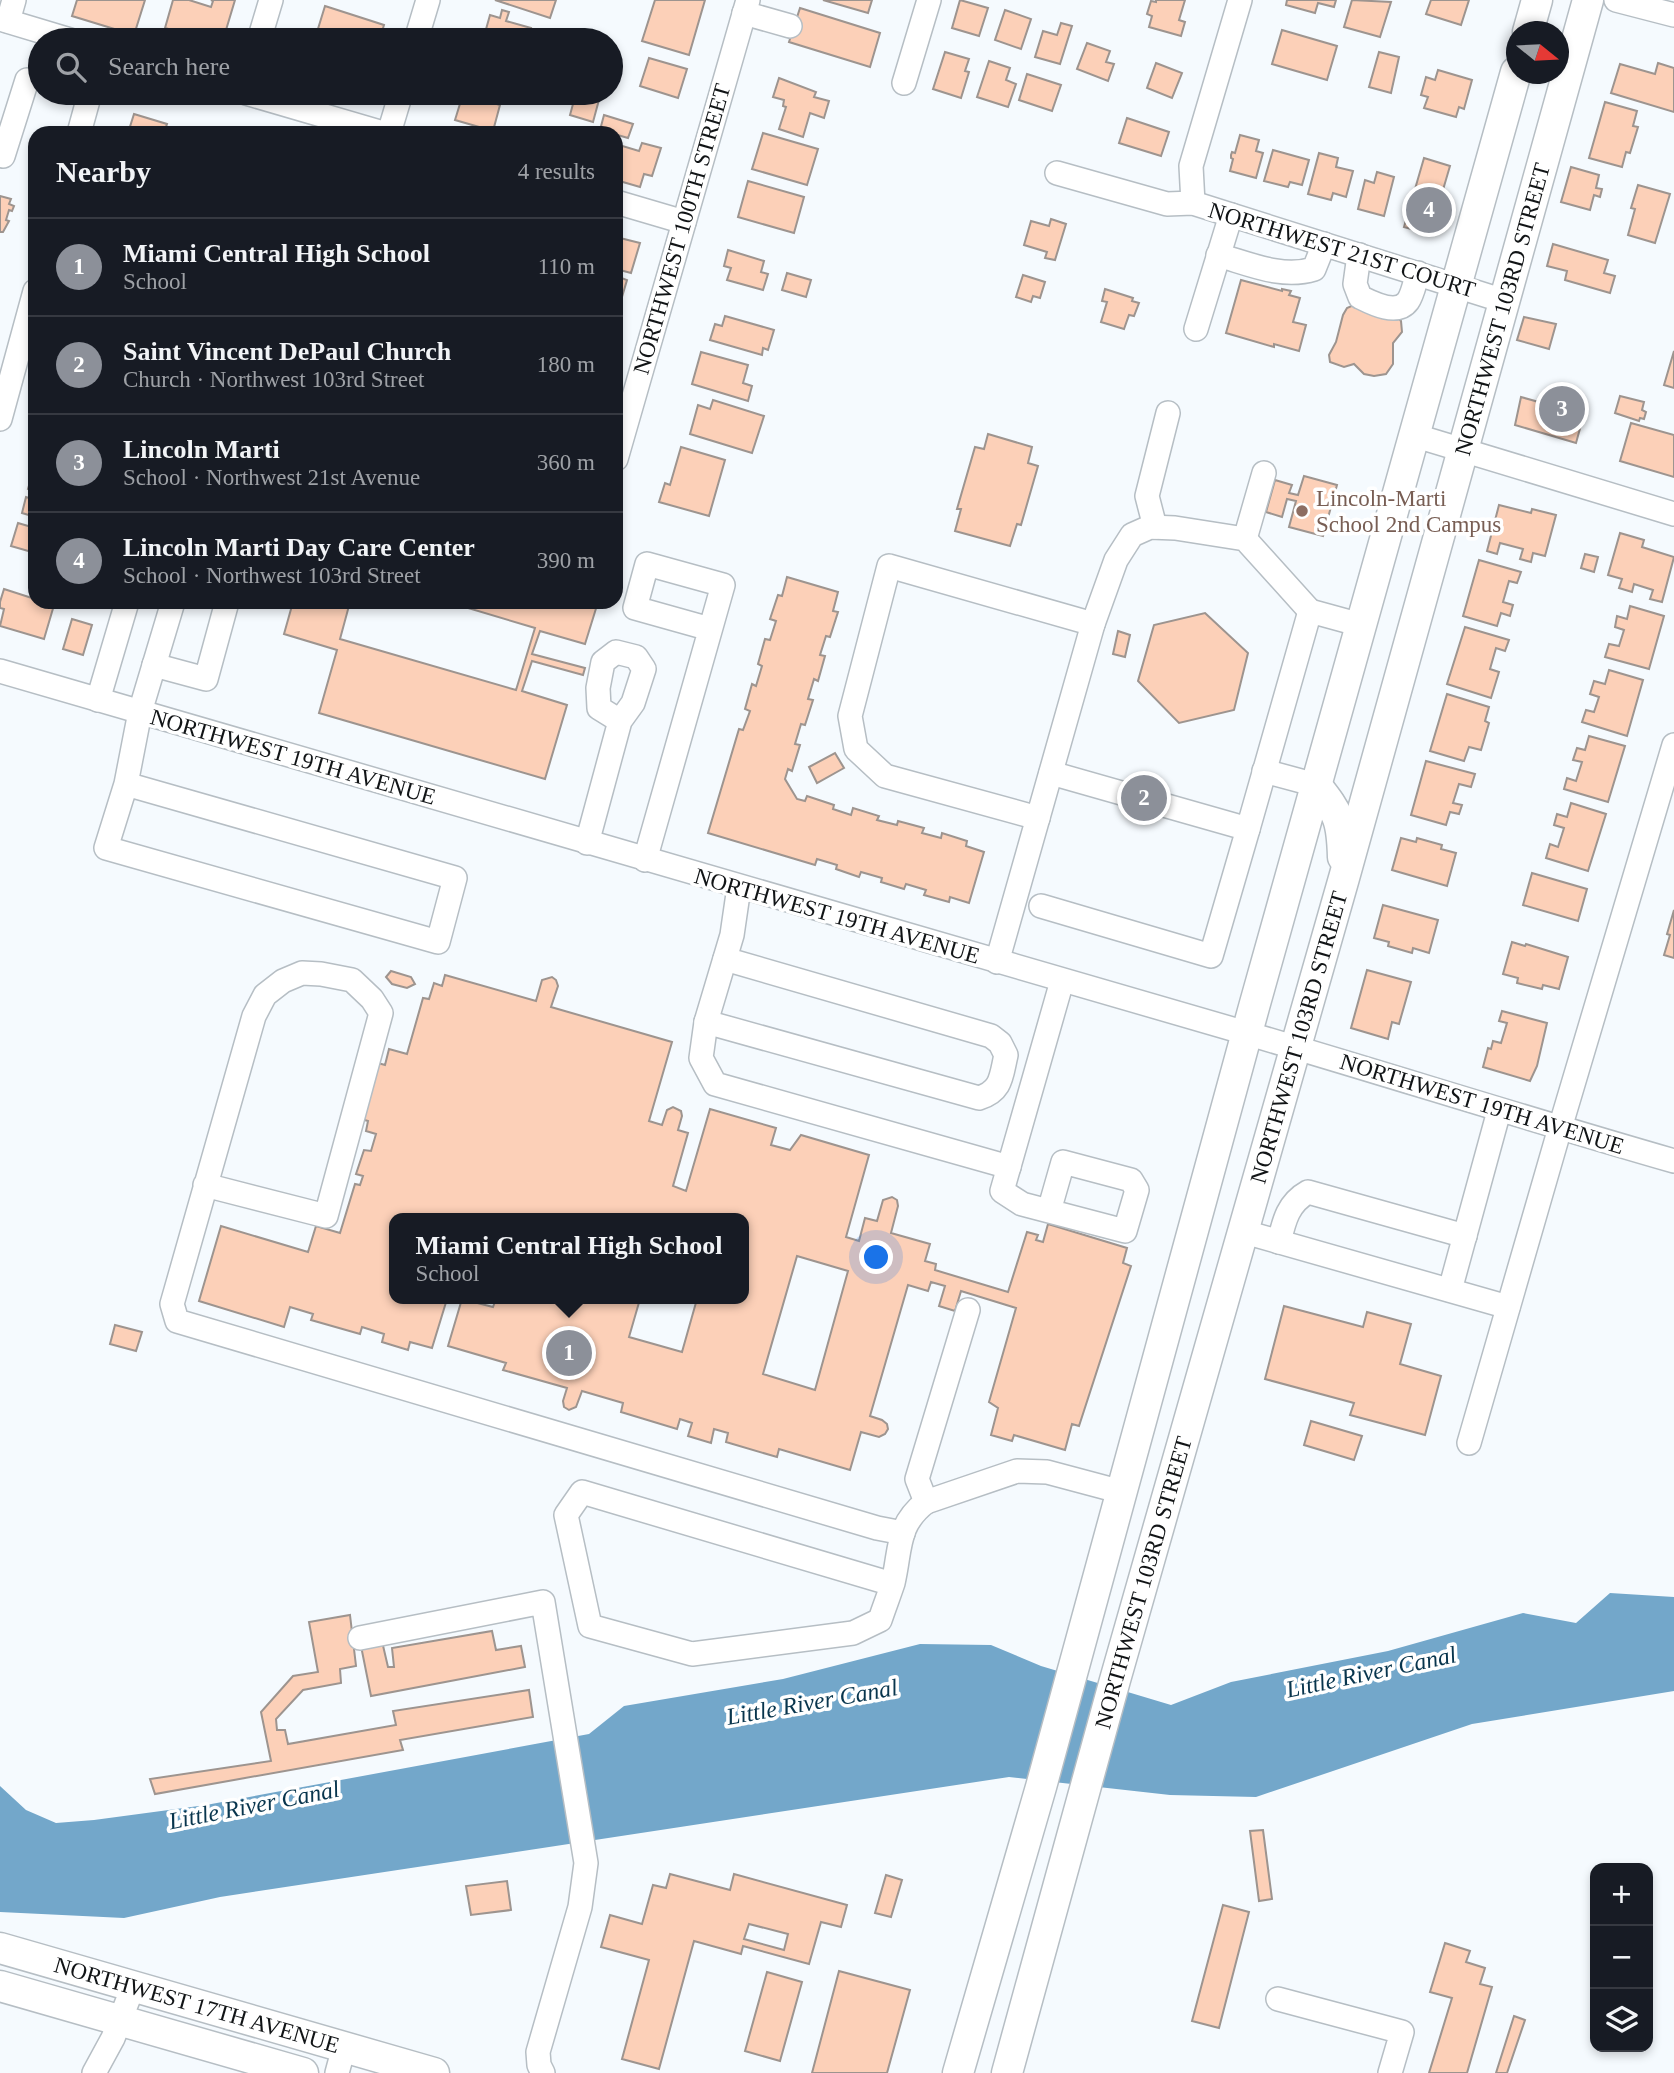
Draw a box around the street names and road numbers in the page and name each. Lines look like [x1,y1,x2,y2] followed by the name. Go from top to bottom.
[628,81,736,377] street label: NORTHWEST 100TH STREET
[1450,160,1555,458] street label: NORTHWEST 103RD STREET
[1206,197,1478,303] street label: NORTHWEST 21ST COURT
[148,704,438,810] street label: NORTHWEST 19TH AVENUE
[692,863,982,969] street label: NORTHWEST 19TH AVENUE
[1245,888,1352,1186] street label: NORTHWEST 103RD STREET
[1337,1049,1627,1159] street label: NORTHWEST 19TH AVENUE
[1090,1434,1196,1731] street label: NORTHWEST 103RD STREET
[51,1952,343,2058] street label: NORTHWEST 17TH AVENUE

